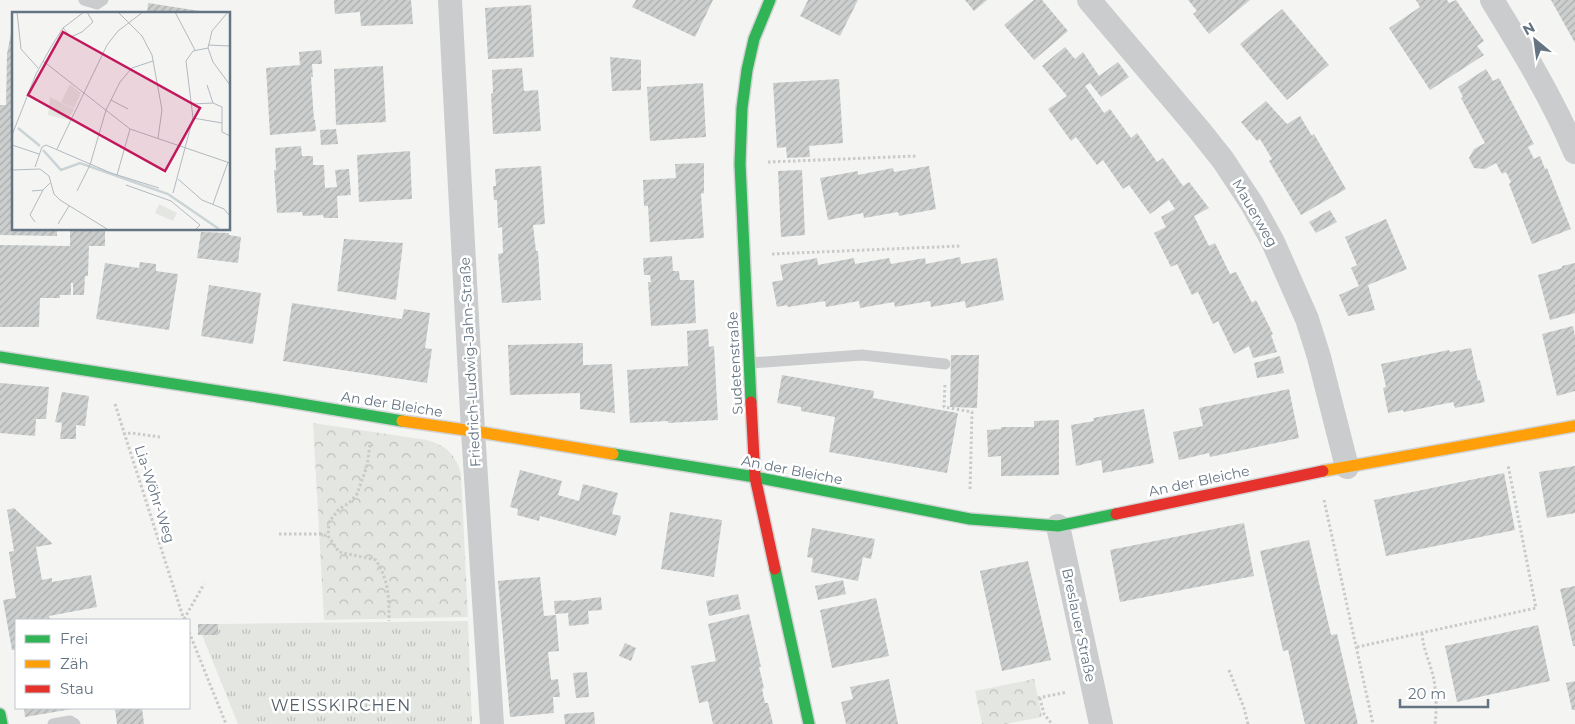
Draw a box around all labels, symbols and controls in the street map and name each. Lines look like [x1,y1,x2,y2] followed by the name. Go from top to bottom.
[12,12,230,230] inset map
[1510,15,1560,65] north arrow
[1519,18,1538,39] text: N
[1228,176,1282,250] street label: Mauerweg
[456,257,484,467] street label: Friedrich-Ludwig-Jahn-Straße
[723,311,747,415] street label: Sudetenstraße
[340,387,444,421] street label: An der Bleiche
[131,443,179,545] street label: Lia-Wöhr-Weg
[740,451,844,489] street label: An der Bleiche
[1147,462,1251,500] street label: An der Bleiche
[1058,566,1100,684] street label: Breslauer Straße
[15,619,190,709] legend
[60,629,88,648] text: Frei
[60,654,89,673] text: Zäh
[1400,676,1488,708] scale bar
[60,679,94,698] text: Stau
[1408,684,1446,703] text: 20 m
[271,696,411,715] district label: WEISSKIRCHEN

